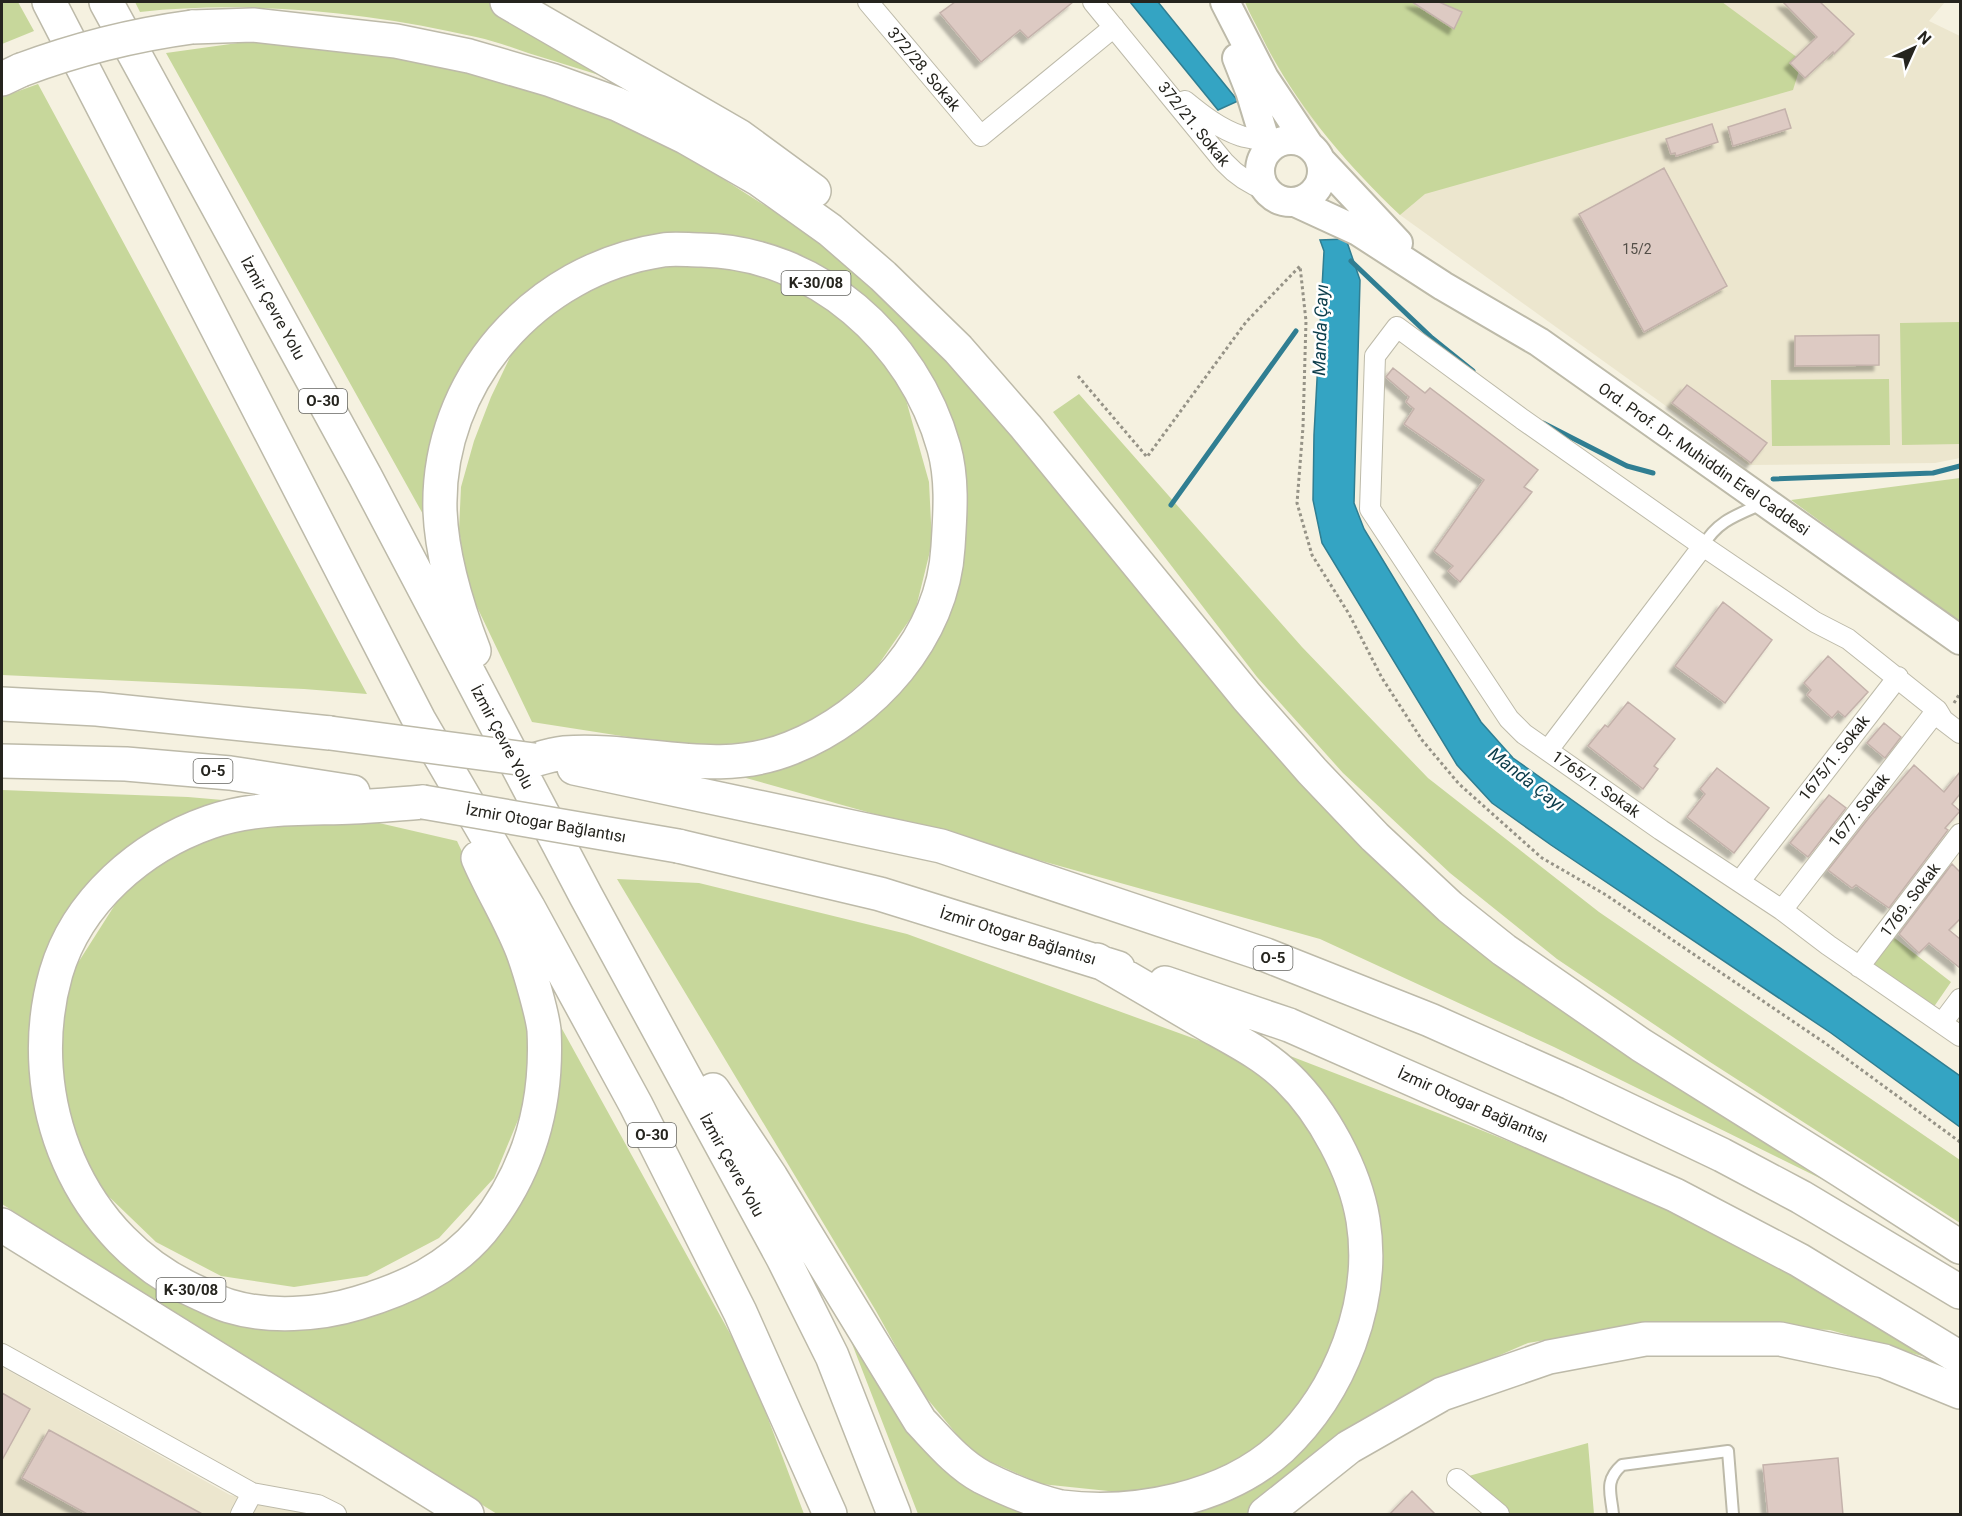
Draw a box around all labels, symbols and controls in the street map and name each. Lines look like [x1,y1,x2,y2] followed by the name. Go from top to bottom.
[1884,18,1944,78] north arrow
[884,23,965,115] street label: 372/28. Sokak
[1914,27,1935,48] text: N
[1154,78,1234,171] street label: 372/21. Sokak
[1622,241,1652,257] house number: 15/2
[237,253,309,363] street label: İzmir Çevre Yolu
[782,271,850,295] road number: K-30/08
[1308,284,1332,376] water label: Manda Çayı
[1595,378,1813,540] street label: Ord. Prof. Dr. Muhiddin Erel Caddesi
[299,389,347,413] road number: O-30
[467,682,537,792] street label: İzmir Çevre Yolu
[1795,711,1874,805] street label: 1675/1. Sokak
[1484,743,1570,815] water label: Manda Çayı
[1548,747,1644,822] street label: 1765/1. Sokak
[194,759,232,783] road number: O-5
[1825,769,1894,850] street label: 1677. Sokak
[464,800,628,846] street label: İzmir Otogar Bağlantısı
[1876,859,1945,941] street label: 1769. Sokak
[938,903,1098,969] street label: İzmir Otogar Bağlantısı
[1254,946,1292,970] road number: O-5
[1395,1063,1551,1147] street label: İzmir Otogar Bağlantısı
[696,1110,768,1220] street label: İzmir Çevre Yolu
[628,1123,676,1147] road number: O-30
[156,1278,225,1302] road number: K-30/08

